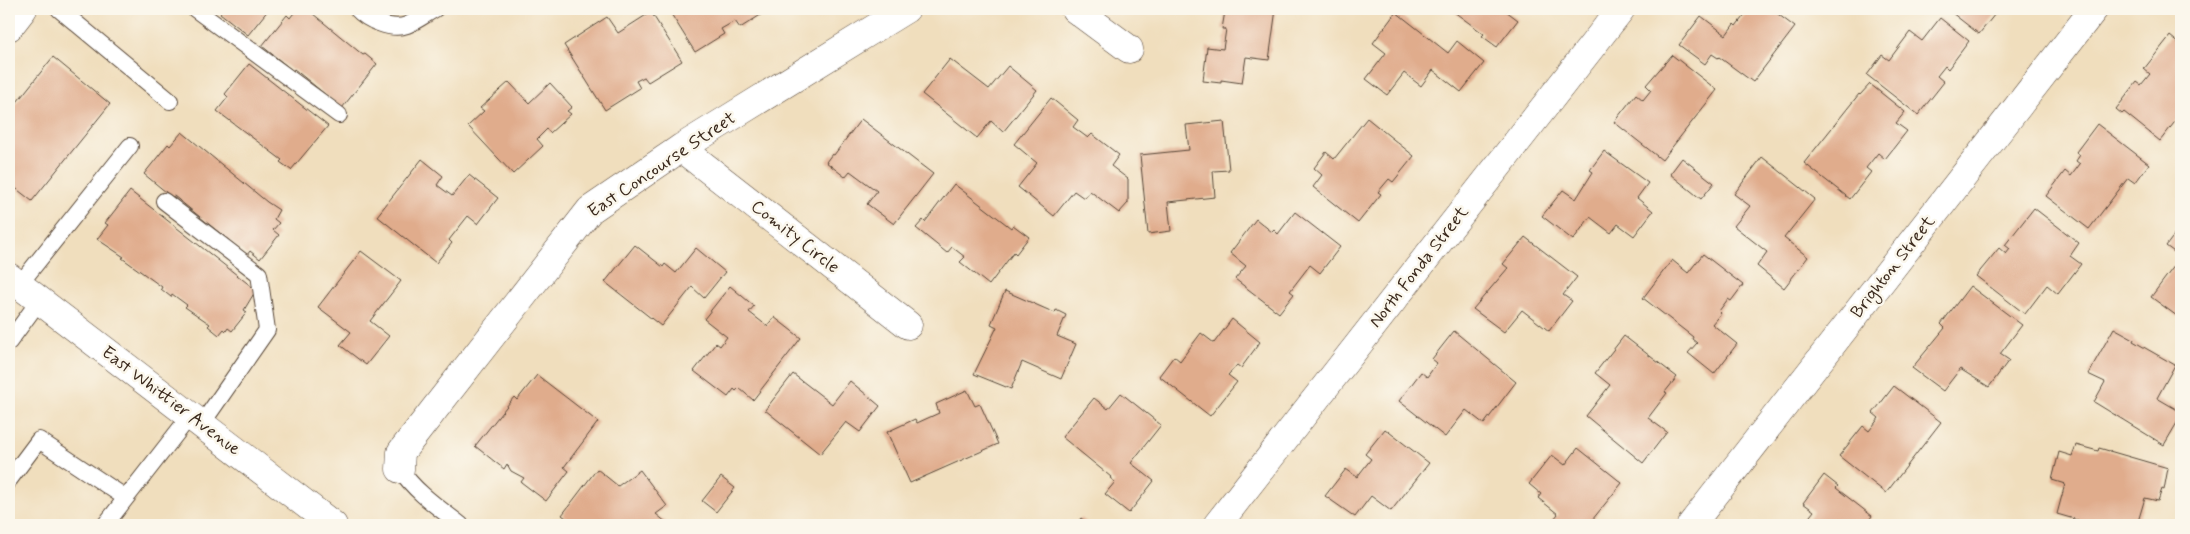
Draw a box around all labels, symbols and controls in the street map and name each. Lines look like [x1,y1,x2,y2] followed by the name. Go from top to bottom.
[583,106,741,224] street label: East Concourse Street
[746,195,844,279] street label: Comity Circle
[1364,201,1474,333] street label: North Fonda Street
[1845,210,1942,324] street label: Brighton Street
[97,341,245,461] street label: East Whittier Avenue

